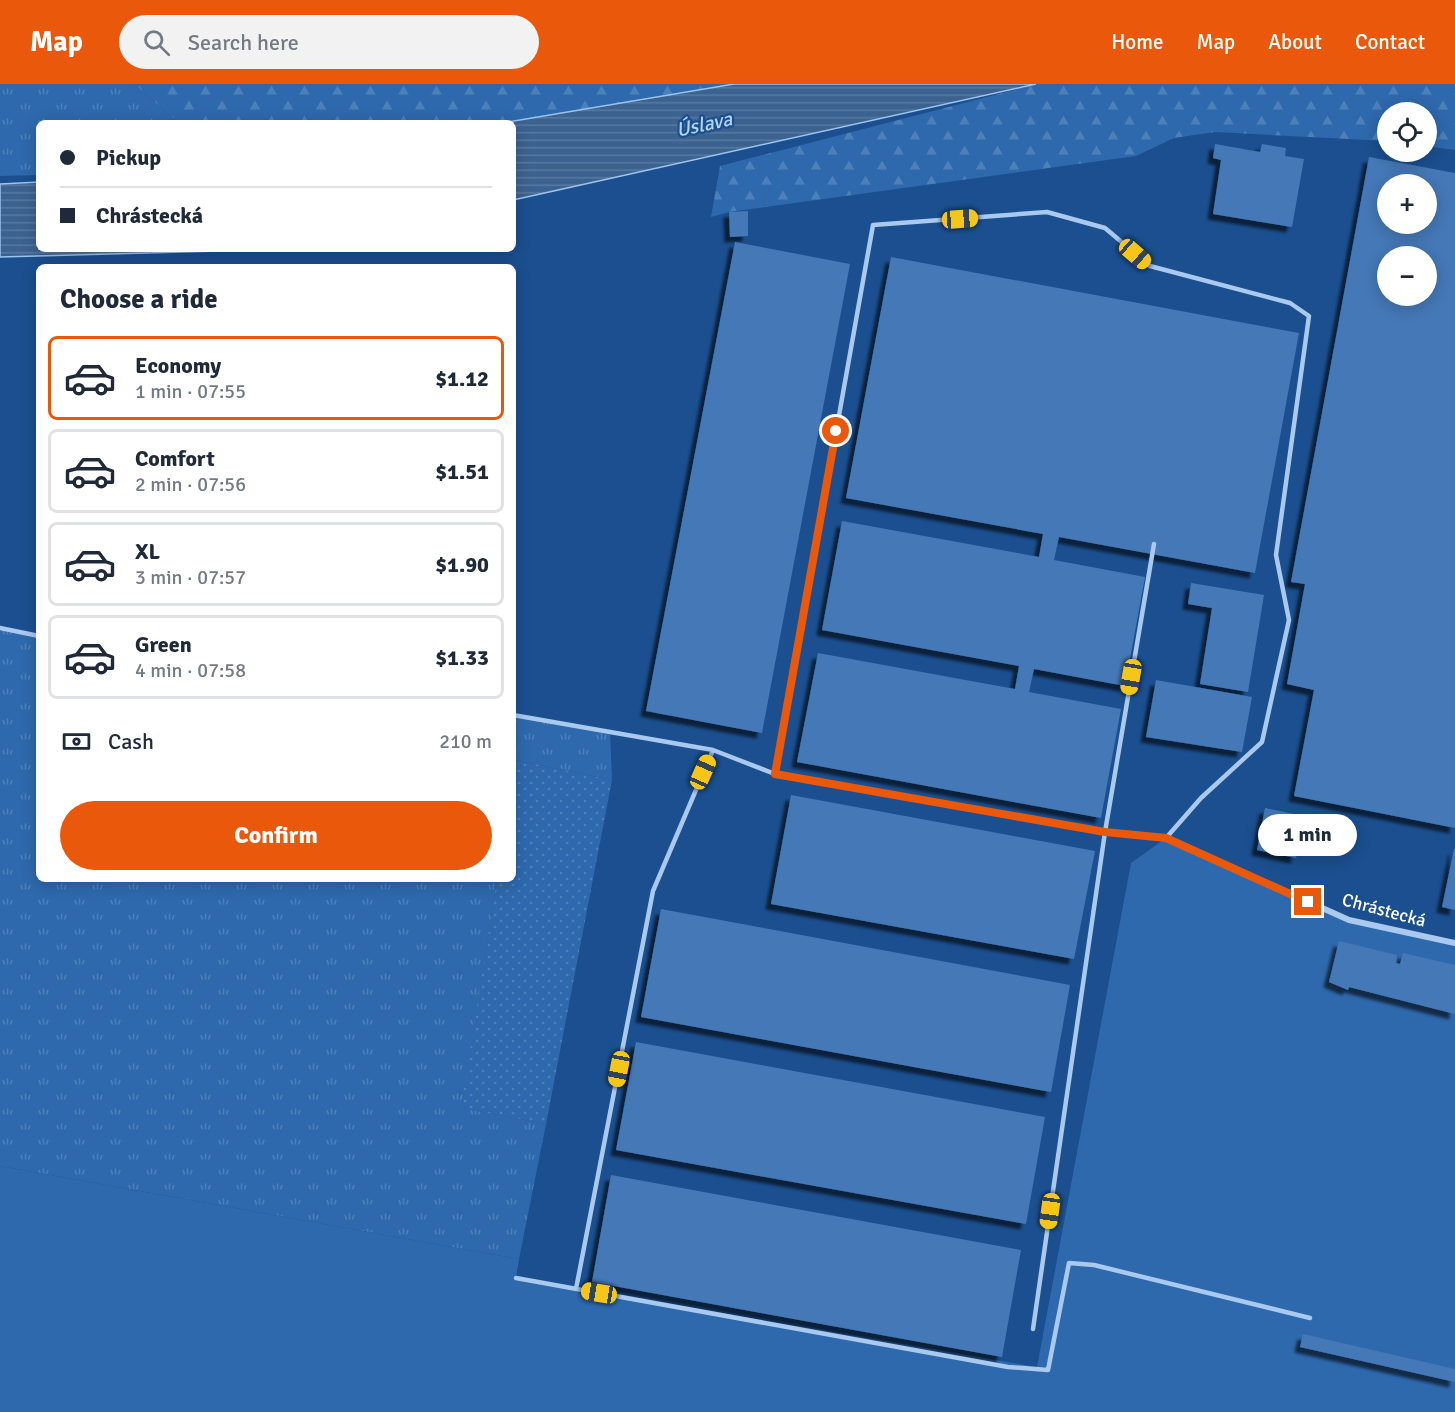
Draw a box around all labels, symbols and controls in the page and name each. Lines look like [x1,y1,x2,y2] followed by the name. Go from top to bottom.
[119,15,539,69] search box
[30,25,83,59] text: Map
[140,26,173,59] icon: search
[188,29,299,56] text: Search here
[1111,29,1164,55] text: Home
[1197,29,1235,55] text: Map
[1268,29,1322,55] text: About
[1355,29,1425,55] text: Contact
[1377,102,1437,306] map controls
[1377,102,1437,162] button: locate
[674,106,735,143] water label: Úslava
[96,144,161,171] text: Pickup
[1377,174,1437,234] button: +
[96,202,203,229] text: Chrástecká
[941,209,979,229] car
[1116,235,1154,273] car
[1377,246,1437,306] button: −
[60,283,218,316] text: Choose a ride
[63,351,117,405] icon: car
[135,352,221,379] text: Economy
[435,365,489,392] text: $1.12
[135,379,246,404] text: 1 min · 07:55
[822,417,849,444] route start
[63,444,117,498] icon: car
[135,445,215,472] text: Comfort
[435,458,489,485] text: $1.51
[135,472,246,497] text: 2 min · 07:56
[63,537,117,591] icon: car
[135,538,160,565] text: XL
[435,551,489,578] text: $1.90
[135,565,246,590] text: 3 min · 07:57
[63,630,117,684] icon: car
[135,631,192,658] text: Green
[435,644,489,671] text: $1.33
[135,658,246,683] text: 4 min · 07:58
[1119,658,1143,696] car
[60,725,93,758] icon: cash
[108,728,154,755] text: Cash
[439,729,492,754] text: 210 m
[687,752,719,792] car
[60,801,492,870] button: Confirm
[1258,815,1358,857] callout: 1 min
[1283,822,1332,847] text: 1 min
[1294,888,1321,915] route end
[1340,888,1428,932] street label: Chrástecká
[607,1050,631,1088] car
[1039,1192,1061,1230] car
[580,1281,618,1305] car

